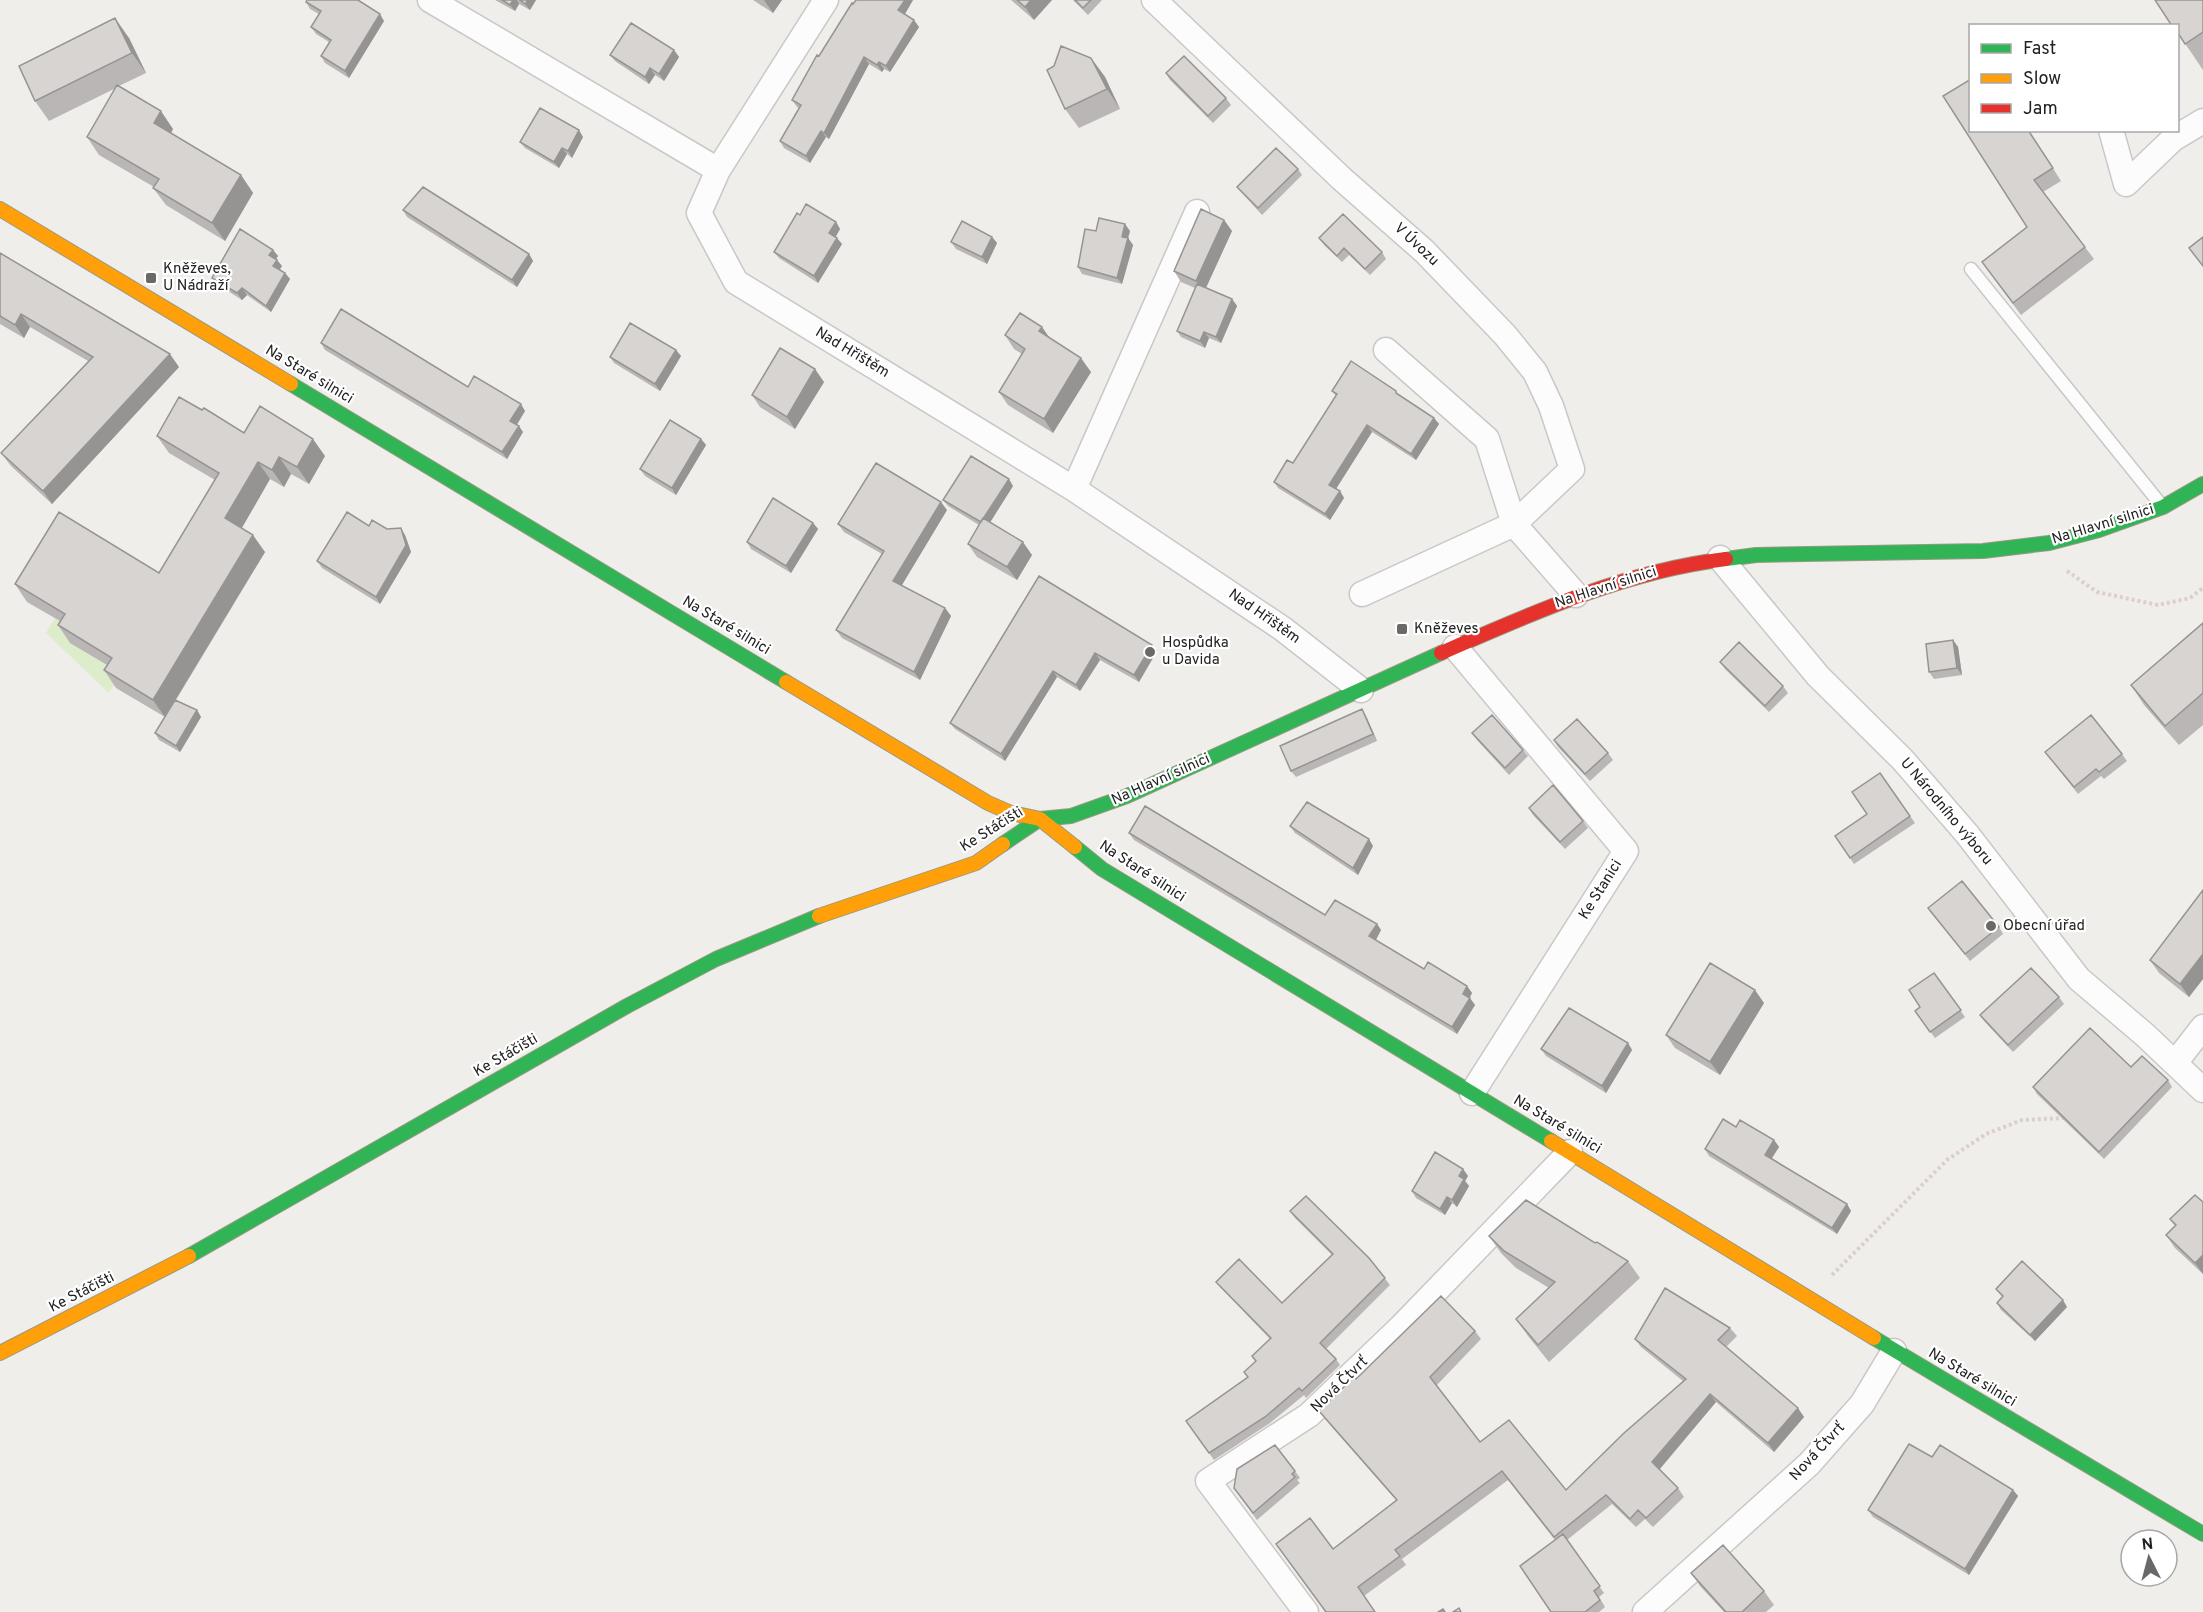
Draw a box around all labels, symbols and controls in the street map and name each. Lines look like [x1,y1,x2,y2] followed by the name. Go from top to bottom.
[1969,24,2179,132] legend
[2023,38,2056,61] text: Fast
[2023,68,2061,91] text: Slow
[2023,98,2058,121] text: Jam
[1389,218,1444,271] street label: V Úvozu
[163,260,231,296] place label: Kněževes, U Nádraží
[144,271,158,285] marker: Kněževes, U Nádraží
[811,323,893,383] street label: Nad Hřištěm
[261,341,357,409] street label: Na Staré silnici
[2050,500,2156,550] street label: Na Hlavní silnici
[1553,563,1659,613] street label: Na Hlavní silnici
[1224,585,1304,649] street label: Nad Hřištěm
[678,592,774,660] street label: Na Staré silnici
[1414,620,1479,639] place label: Kněževes
[1395,622,1409,636] marker: Kněževes
[1162,634,1229,670] place label: Hospůdka u Davida
[1143,645,1157,659] marker: Hospůdka u Davida
[1109,750,1213,810] street label: Na Hlavní silnici
[1896,754,1996,870] street label: U Národního výboru
[957,803,1027,857] street label: Ke Stáčišti
[1095,837,1189,907] street label: Na Staré silnici
[1575,857,1627,923] street label: Ke Stanici
[2003,917,2085,936] place label: Obecní úřad
[1984,919,1998,933] marker: Obecní úřad
[471,1030,541,1082] street label: Ke Stáčišti
[1509,1091,1605,1159] street label: Na Staré silnici
[46,1268,118,1318] street label: Ke Stáčišti
[1924,1344,2020,1412] street label: Na Staré silnici
[1306,1351,1373,1417] street label: Nová Čtvrť
[1785,1417,1850,1485] street label: Nová Čtvrť
[2119,1528,2179,1588] north arrow
[2141,1535,2154,1556] text: N

